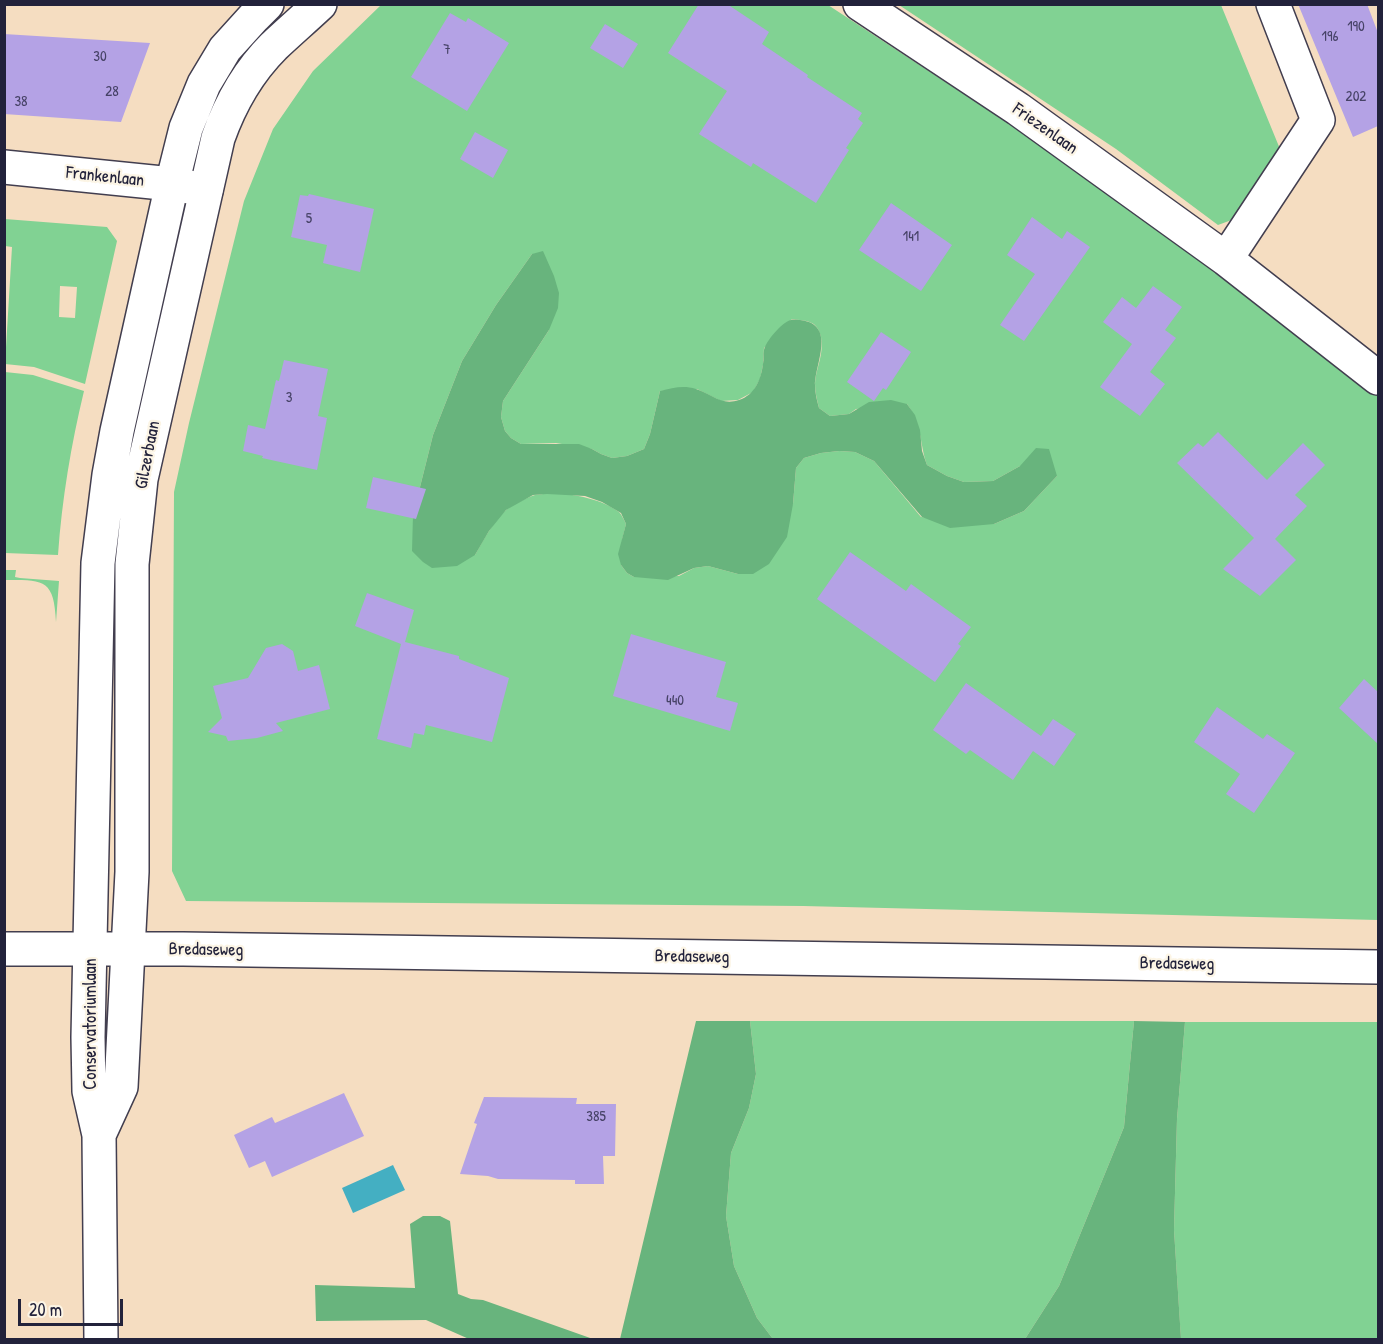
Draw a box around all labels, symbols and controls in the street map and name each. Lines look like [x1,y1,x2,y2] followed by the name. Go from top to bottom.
[1347,18,1365,36] house number: 190
[1322,28,1338,46] house number: 196
[443,41,451,59] house number: 7
[93,48,107,66] house number: 30
[105,83,119,101] house number: 28
[1346,88,1366,106] house number: 202
[14,93,28,111] house number: 38
[1008,99,1082,159] street label: Friezenlaan
[65,162,145,192] street label: Frankenlaan
[306,210,312,228] house number: 5
[903,228,919,246] house number: 141
[286,389,292,407] house number: 3
[131,419,165,491] street label: Gilzerbaan
[666,692,684,710] house number: 440
[168,939,244,961] street label: Bredaseweg
[654,946,730,968] street label: Bredaseweg
[1139,953,1215,975] street label: Bredaseweg
[80,958,102,1090] street label: Conservatoriumlaan
[586,1108,606,1126] house number: 385
[21,1287,126,1325] scale bar
[29,1297,62,1322] text: 20 m

